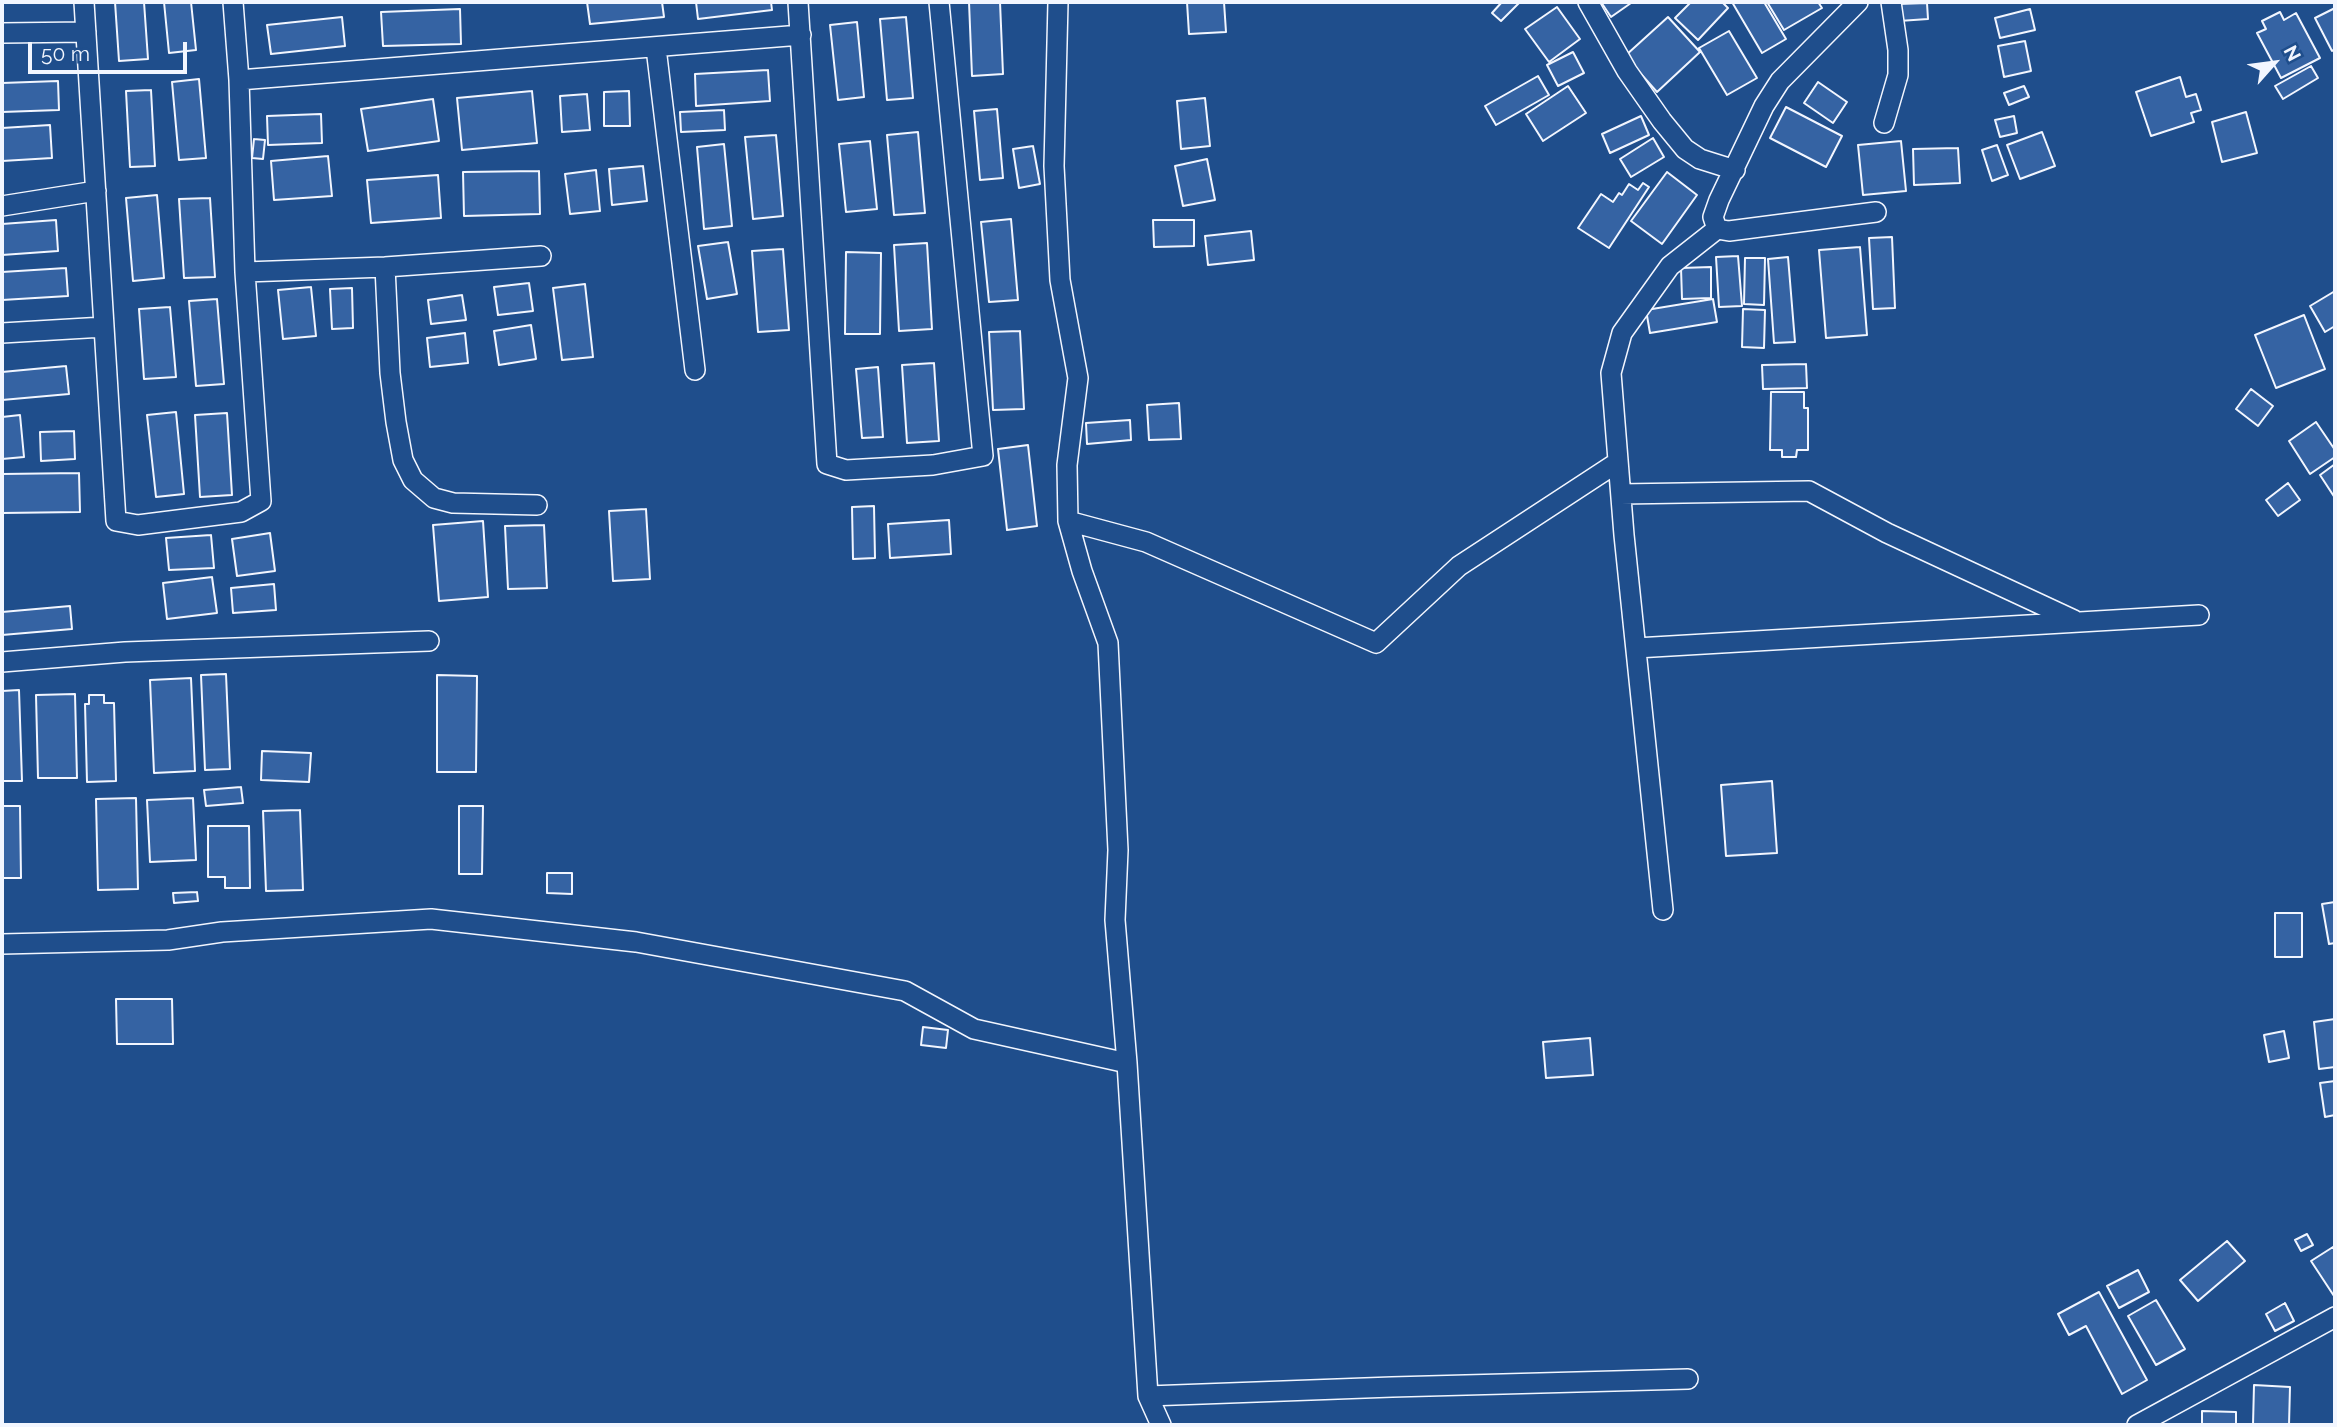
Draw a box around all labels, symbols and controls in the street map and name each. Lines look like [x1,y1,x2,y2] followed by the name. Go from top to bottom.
[32,28,191,72] scale bar
[2239,28,2309,98] north arrow
[41,41,90,66] text: 50 m
[2279,42,2306,65] text: N

